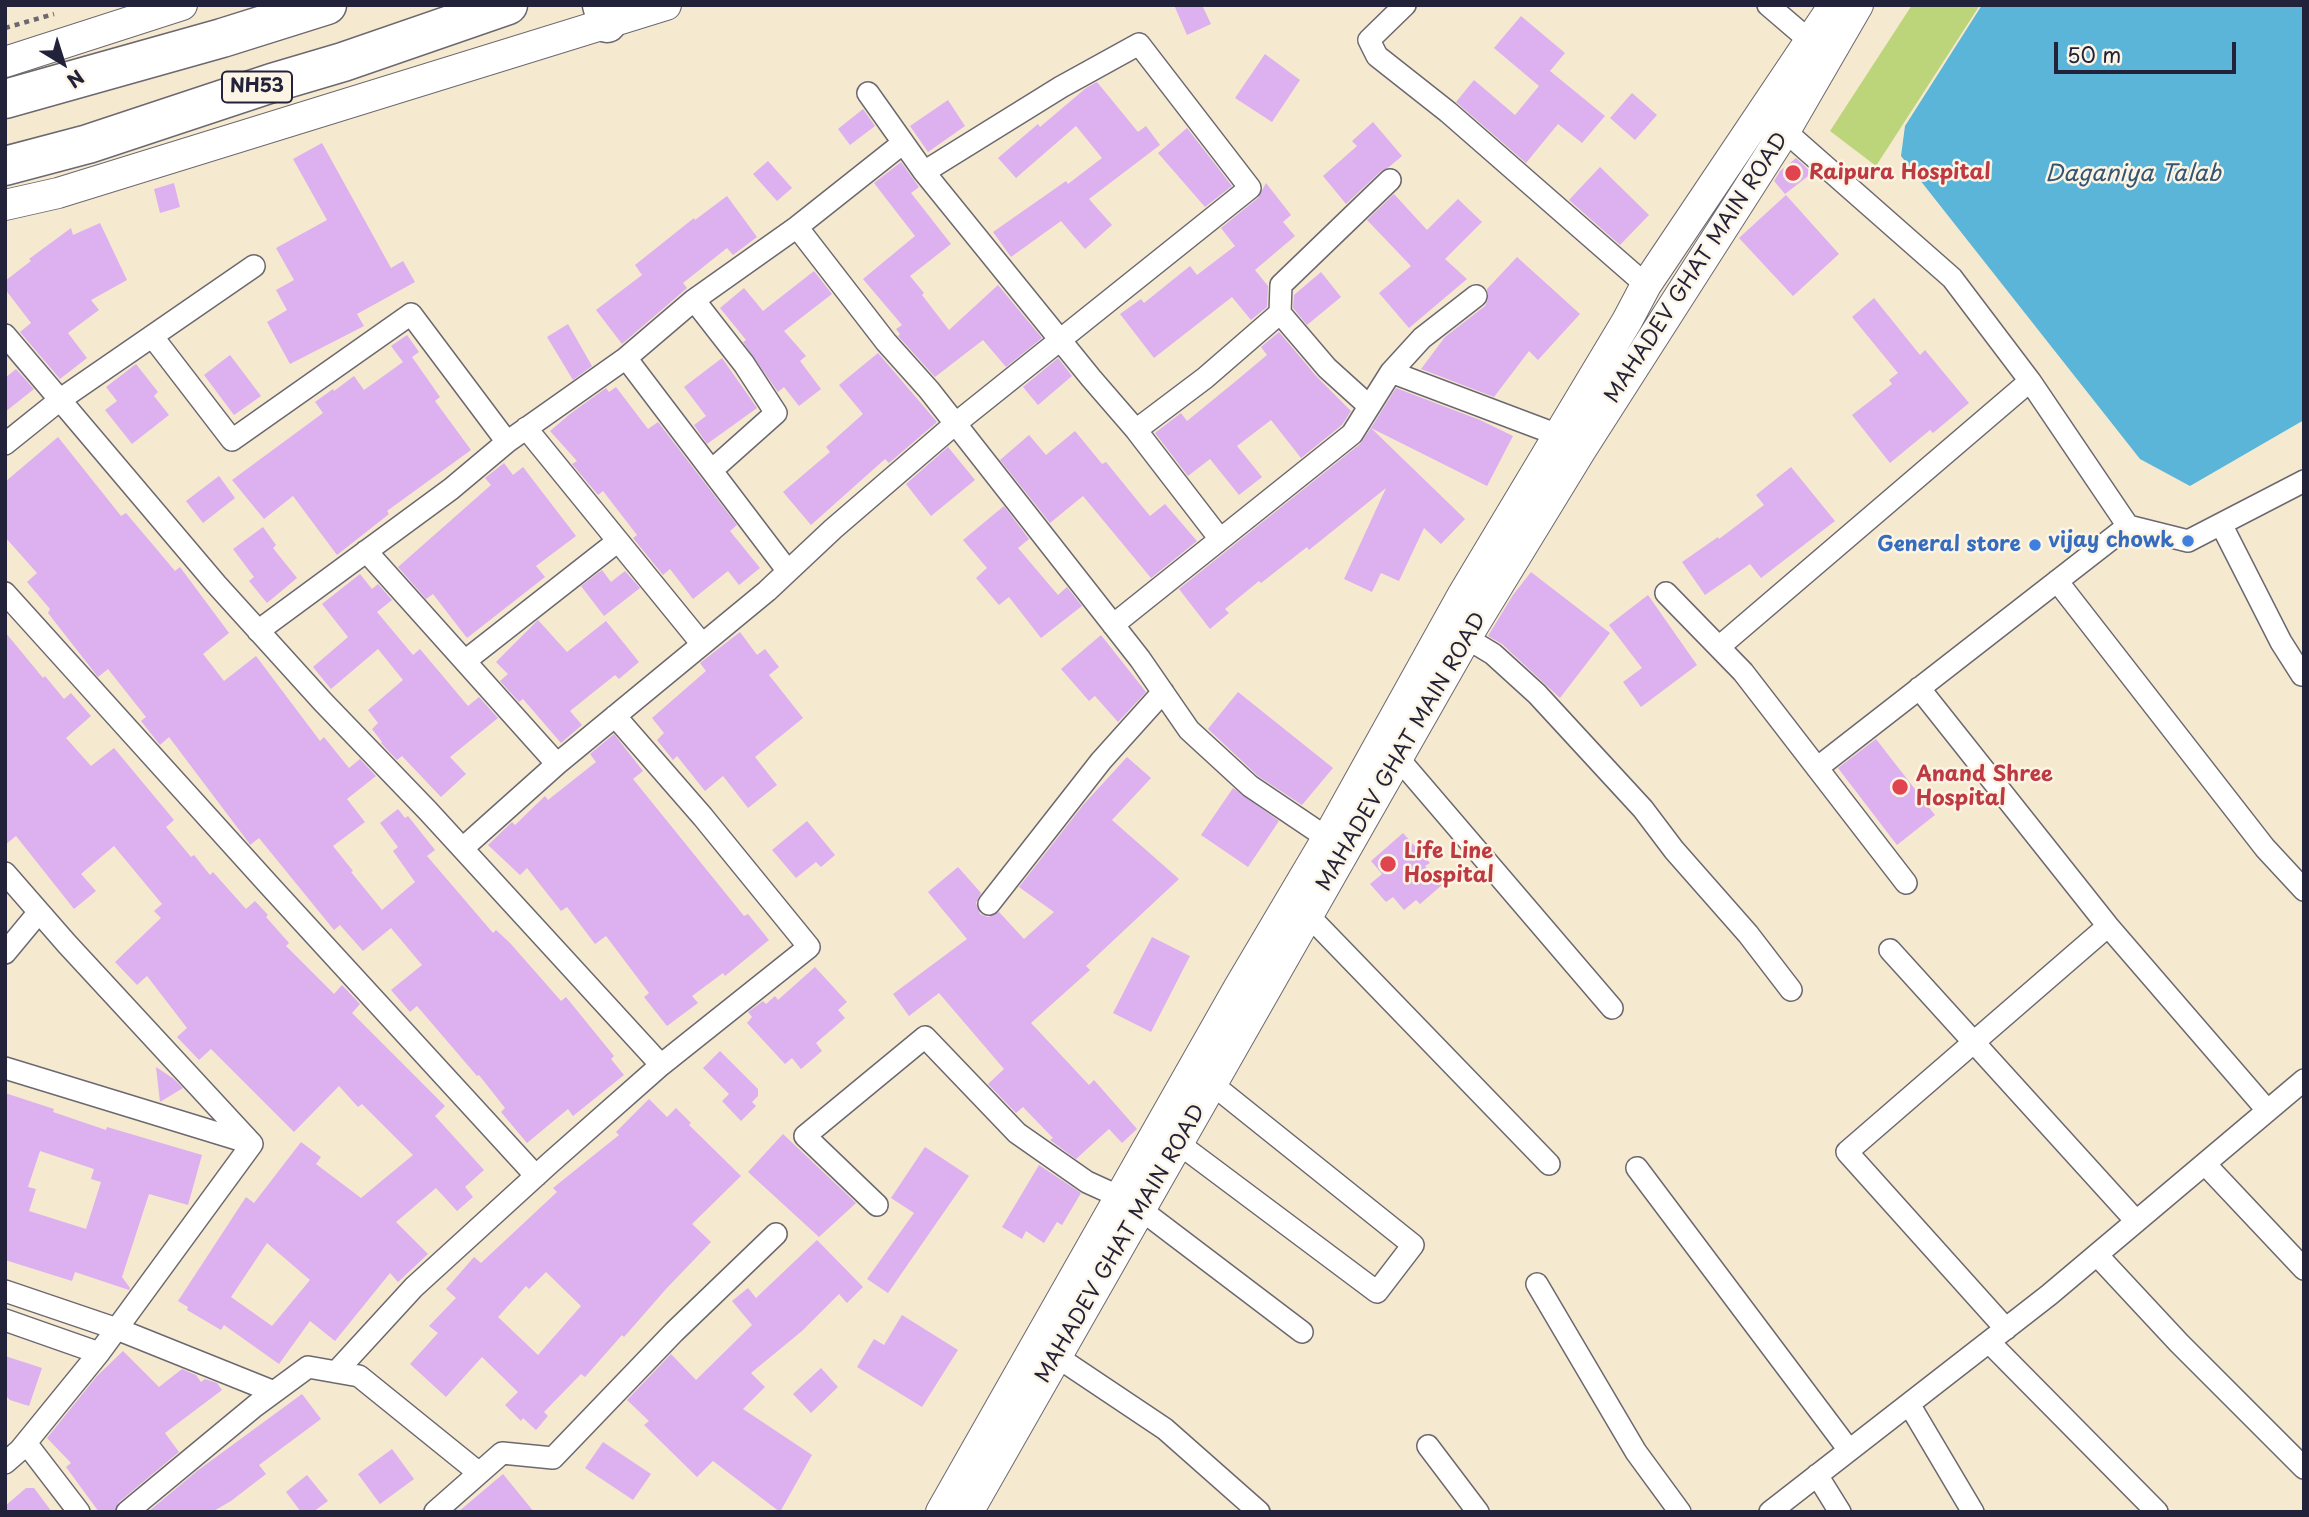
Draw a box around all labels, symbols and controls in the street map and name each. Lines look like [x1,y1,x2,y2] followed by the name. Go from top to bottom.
[28,28,98,98] north arrow
[2057,28,2239,72] scale bar
[2067,38,2121,70] text: 50 m
[61,64,90,95] text: N
[222,72,292,102] road number: NH53
[1600,128,1794,408] street label: MAHADEV GHAT MAIN ROAD
[1809,160,1991,186] place label: Raipura Hospital
[2045,161,2221,189] water label: Daganiya Talab
[1783,163,1803,183] marker: Raipura Hospital
[2048,528,2174,554] place label: vijay chowk
[1877,532,2021,558] place label: General store
[2180,533,2196,549] marker: vijay chowk
[2027,537,2043,553] marker: General store
[1312,608,1492,896] street label: MAHADEV GHAT MAIN ROAD
[1916,762,2053,812] place label: Anand Shree Hospital
[1890,777,1910,797] marker: Anand Shree Hospital
[1404,839,1494,889] place label: Life Line Hospital
[1378,854,1398,874] marker: Life Line Hospital
[1031,1100,1211,1388] street label: MAHADEV GHAT MAIN ROAD

